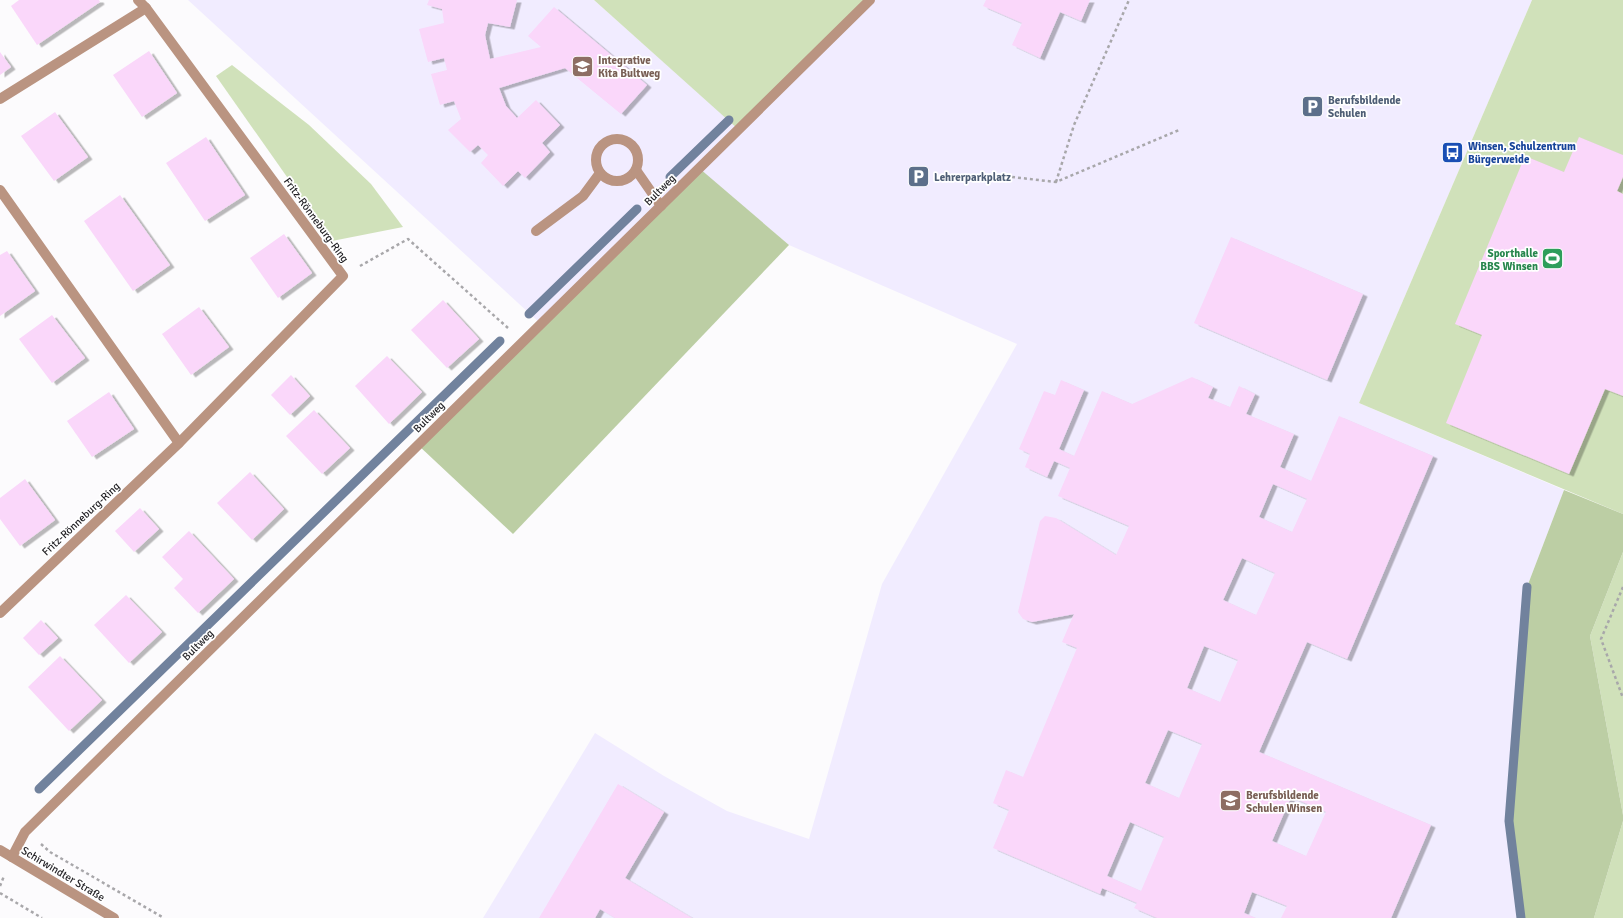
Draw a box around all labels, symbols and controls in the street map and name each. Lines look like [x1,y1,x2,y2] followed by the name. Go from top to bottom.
[570,53,596,79] school or university icon: Integrative Kita Bultweg
[598,54,660,80] place label: Integrative Kita Bultweg
[1300,93,1326,119] parking icon: Berufsbildende Schulen
[1328,94,1401,120] place label: Berufsbildende Schulen
[1440,139,1466,165] bus stop icon: Winsen, Schulzentrum Bürgerweide
[1468,140,1576,166] place label: Winsen, Schulzentrum Bürgerweide
[906,164,932,190] parking icon: Lehrerparkplatz
[934,171,1011,184] place label: Lehrerparkplatz
[642,172,678,208] street label: Bultweg
[281,175,351,265] street label: Fritz-Rönneburg-Ring
[1540,246,1566,272] sports icon: Sporthalle BBS Winsen
[1480,247,1539,273] place label: Sporthalle BBS Winsen
[411,399,447,435] street label: Bultweg
[39,479,123,558] street label: Fritz-Rönneburg-Ring
[180,627,216,663] street label: Bultweg
[1217,788,1243,814] school or university icon: Berufsbildende Schulen Winsen
[1246,789,1322,815] place label: Berufsbildende Schulen Winsen
[19,844,107,904] street label: Schirwindter Straße

